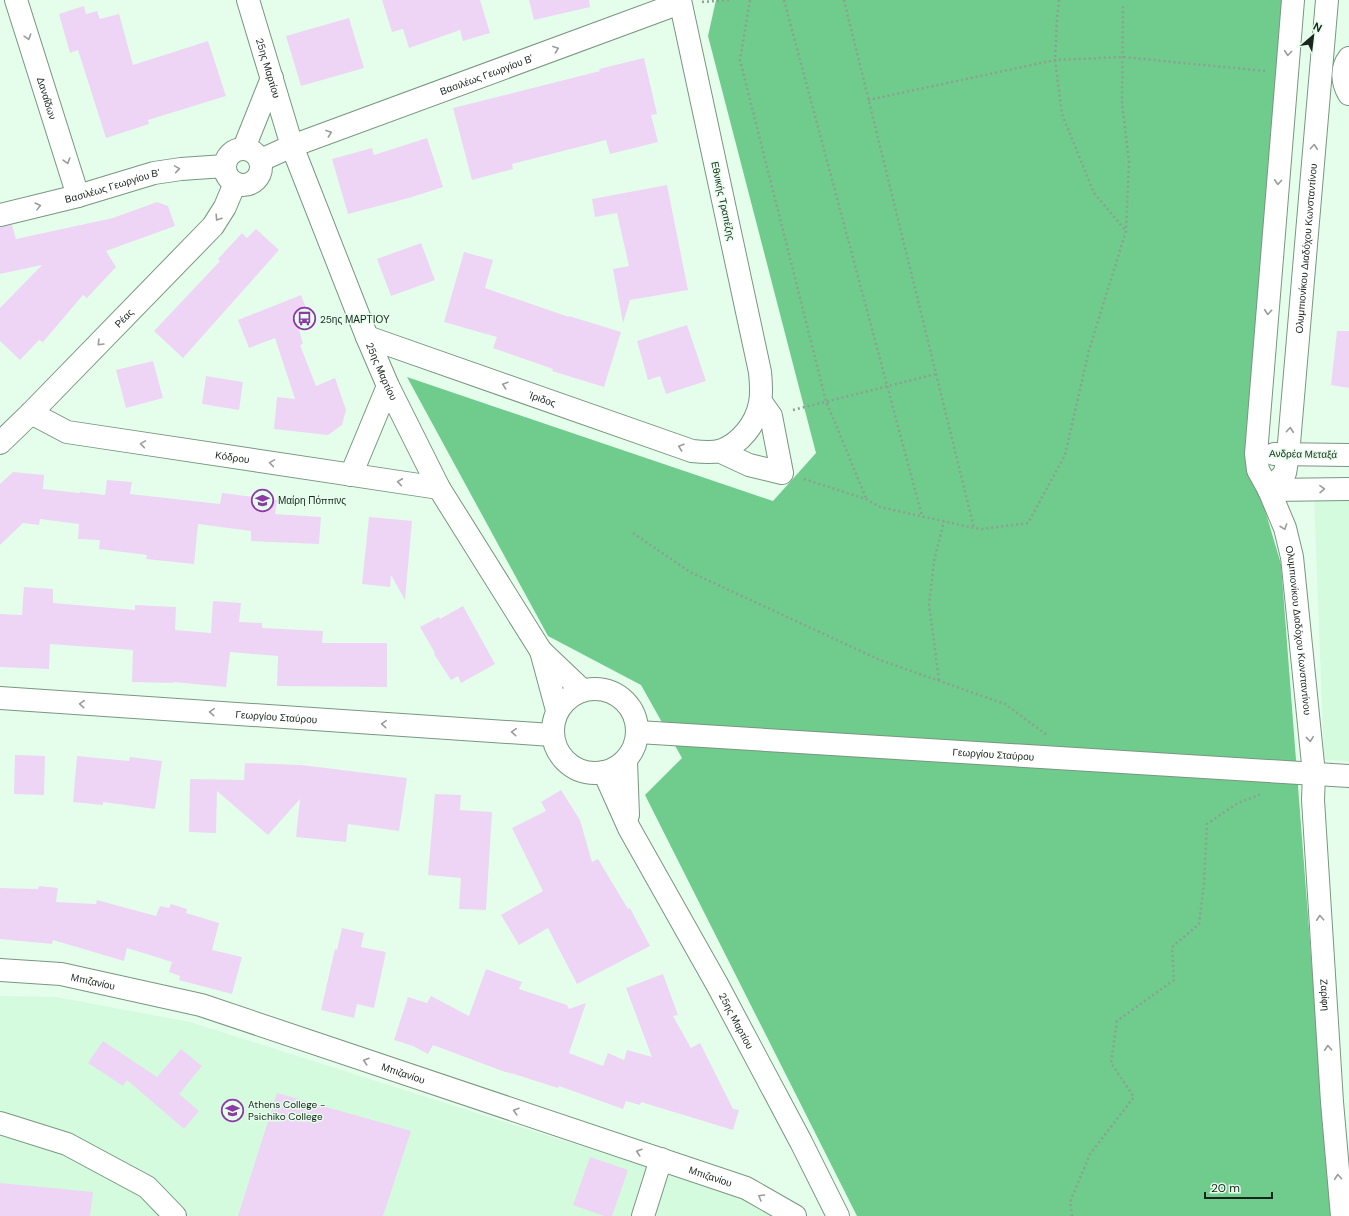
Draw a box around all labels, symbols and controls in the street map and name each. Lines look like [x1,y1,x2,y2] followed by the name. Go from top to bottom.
[1293,16,1333,56] north arrow
[1311,19,1325,35] text: N
[23,34,32,41] one-way arrow
[253,37,284,99] street label: 25ης Μαρτίου
[552,46,559,54] one-way arrow
[1284,50,1293,56] one-way arrow
[438,51,535,98] street label: Βασιλέως Γεωργίου Β'
[34,75,60,121] street label: Δαναΐδων
[325,129,332,137] one-way arrow
[1310,144,1319,150] one-way arrow
[62,158,71,165] one-way arrow
[708,160,738,242] street label: Εθνικής Τραπέζης
[1292,163,1319,334] street label: Ολυμπιονίκου Διαδόχου Κωνσταντίνου
[63,166,161,205] street label: Βασιλέως Γεωργίου Β'
[174,166,180,174] one-way arrow
[1274,179,1283,185] one-way arrow
[35,202,41,210] one-way arrow
[215,214,223,221] one-way arrow
[111,305,136,330] street label: Ρέας
[291,306,317,332] bus stop icon: 25ης ΜΑΡΤΙΟΥ
[1264,309,1273,315] one-way arrow
[320,313,390,326] place label: 25ης ΜΑΡΤΙΟΥ
[97,338,104,346] one-way arrow
[364,340,400,402] street label: 25ης Μαρτίου
[502,382,509,390] one-way arrow
[526,388,558,409] street label: Ίριδος
[1286,427,1295,433] one-way arrow
[140,440,146,448] one-way arrow
[677,443,684,451] one-way arrow
[1269,447,1337,461] street label: Ανδρέα Μεταξά
[214,448,250,466] street label: Κόδρου
[269,459,275,468] one-way arrow
[397,478,403,487] one-way arrow
[1319,485,1325,493] one-way arrow
[249,487,275,513] school or university icon: Μαίρη Πόππινς
[278,494,346,507] place label: Μαίρη Πόππινς
[1279,523,1288,530] one-way arrow
[1283,544,1314,716] street label: Ολυμπιονίκου Διαδόχου Κωνσταντίνου
[79,699,85,708] one-way arrow
[235,707,318,726] street label: Γεωργίου Σταύρου
[209,708,215,717] one-way arrow
[381,719,387,728] one-way arrow
[511,728,517,737] one-way arrow
[1305,735,1314,742] one-way arrow
[952,745,1035,763] street label: Γεωργίου Σταύρου
[1316,915,1325,921] one-way arrow
[70,970,116,992] street label: Μπιζανίου
[1318,979,1333,1011] street label: Ζαρίφη
[716,990,757,1051] street label: 25ης Μαρτίου
[1324,1045,1333,1051] one-way arrow
[363,1057,370,1065] one-way arrow
[380,1060,427,1086] street label: Μπιζανίου
[220,1097,246,1123] school or university icon: Athens College - Psichiko College
[248,1098,325,1123] place label: Athens College - Psichiko College
[513,1107,520,1116] one-way arrow
[636,1148,643,1157] one-way arrow
[687,1163,734,1189] street label: Μπιζανίου
[1205,1174,1272,1200] scale bar
[1334,1174,1343,1180] one-way arrow
[1211,1180,1240,1196] text: 20 m
[758,1194,765,1201] one-way arrow

